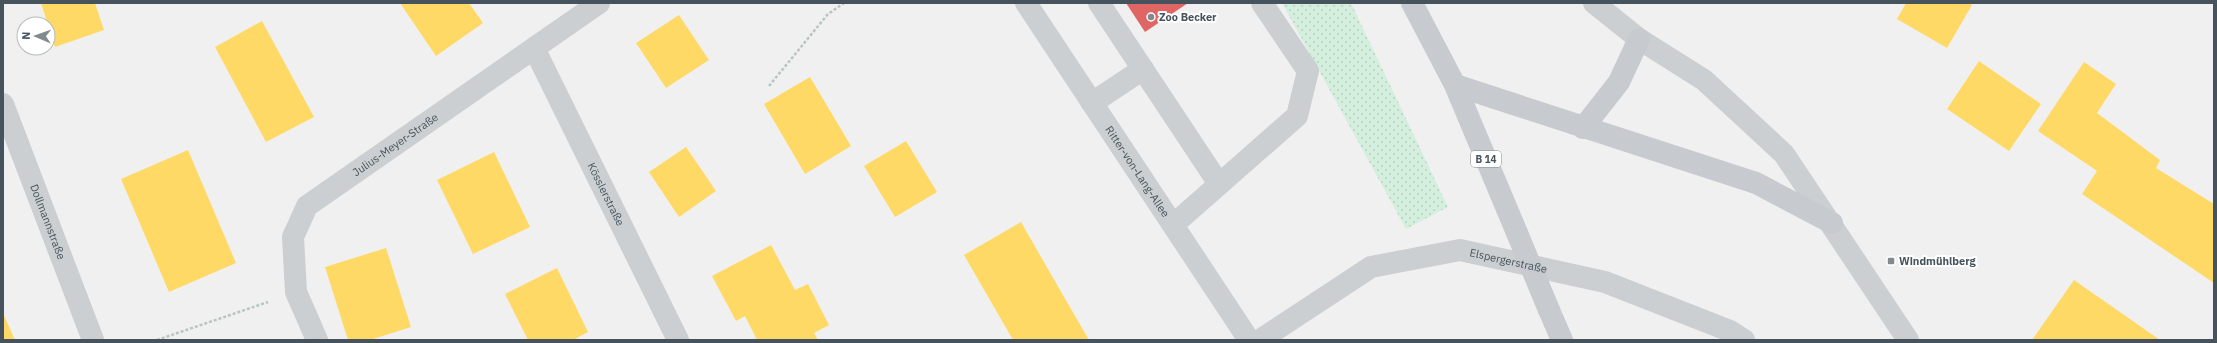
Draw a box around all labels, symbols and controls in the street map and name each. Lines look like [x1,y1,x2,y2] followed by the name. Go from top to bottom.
[1159,10,1217,24] place label: Zoo Becker
[1146,12,1156,22] marker: Zoo Becker
[16,16,56,56] north arrow
[19,31,33,40] text: N
[350,110,441,179] street label: Julius-Meyer-Straße
[1102,123,1173,220] street label: Ritter-von-Lang-Allee
[1471,151,1501,167] road number: B 14
[585,160,628,228] street label: Kösslerstraße
[27,182,69,261] street label: Dollmannstraße
[1468,245,1548,276] street label: Elspergerstraße
[1899,254,1977,268] place label: Windmühlberg
[1886,256,1896,266] marker: Windmühlberg

